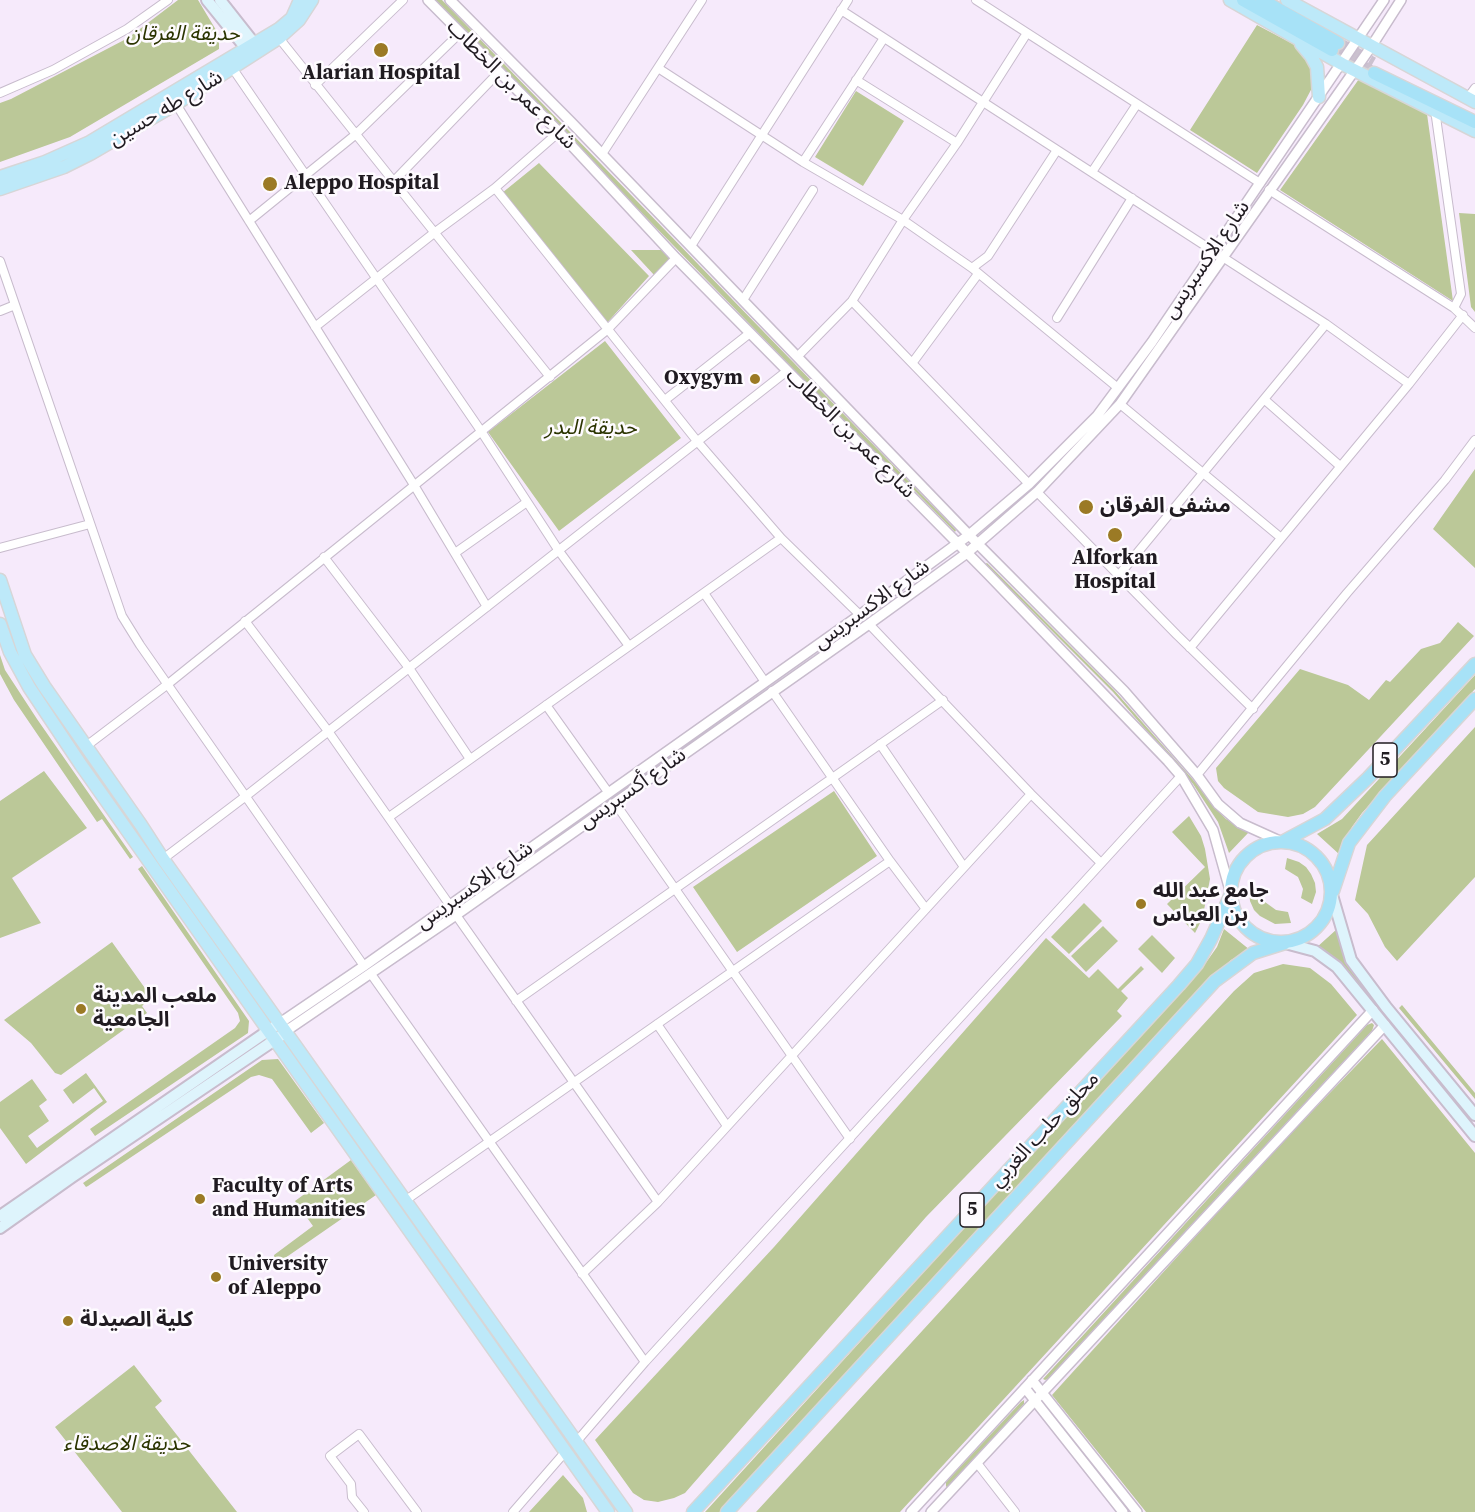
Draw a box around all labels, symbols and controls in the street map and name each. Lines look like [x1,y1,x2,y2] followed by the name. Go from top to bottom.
[441,15,581,155] street label: شارع عمر بن الخطاب
[126,22,240,48] park label: حديقة الفرقان
[372,41,390,59] marker: Alarian Hospital
[302,61,460,87] place label: Alarian Hospital
[104,65,228,153] street label: شارع طه حسين
[284,171,439,197] place label: Aleppo Hospital
[261,175,279,193] marker: Aleppo Hospital
[1158,196,1256,324] street label: شارع الاكسبريس
[780,364,920,504] street label: شارع عمر بن الخطاب
[664,366,743,392] place label: Oxygym
[748,372,762,386] marker: Oxygym
[545,416,637,442] park label: حديقة البدر
[1100,494,1231,520] place label: مشفى الفرقان
[1077,498,1095,516] marker: مشفى الفرقان
[1106,526,1124,544] marker: Alforkan Hospital
[1072,546,1158,596] place label: Alforkan Hospital
[809,554,935,656] street label: شارع الاكسبريس
[575,743,691,835] street label: شارع أكسبريس
[1373,743,1397,777] road number: 5
[412,836,538,936] street label: شارع الاكسبريس
[1153,879,1269,929] place label: جامع عبد الله بن العباس
[1134,897,1148,911] marker: جامع عبد الله بن العباس
[93,984,217,1034] place label: ملعب المدينة الجامعية
[74,1002,88,1016] marker: ملعب المدينة الجامعية
[985,1067,1105,1193] street label: محلق حلب الغربي
[212,1174,365,1224] place label: Faculty of Arts and Humanities
[193,1192,207,1206] marker: Faculty of Arts and Humanities
[960,1193,984,1227] road number: 5
[228,1252,328,1302] place label: University of Aleppo
[209,1270,223,1284] marker: University of Aleppo
[80,1308,193,1334] place label: كلية الصيدلة
[61,1314,75,1328] marker: كلية الصيدلة
[64,1432,190,1458] park label: حديقة الاصدقاء

